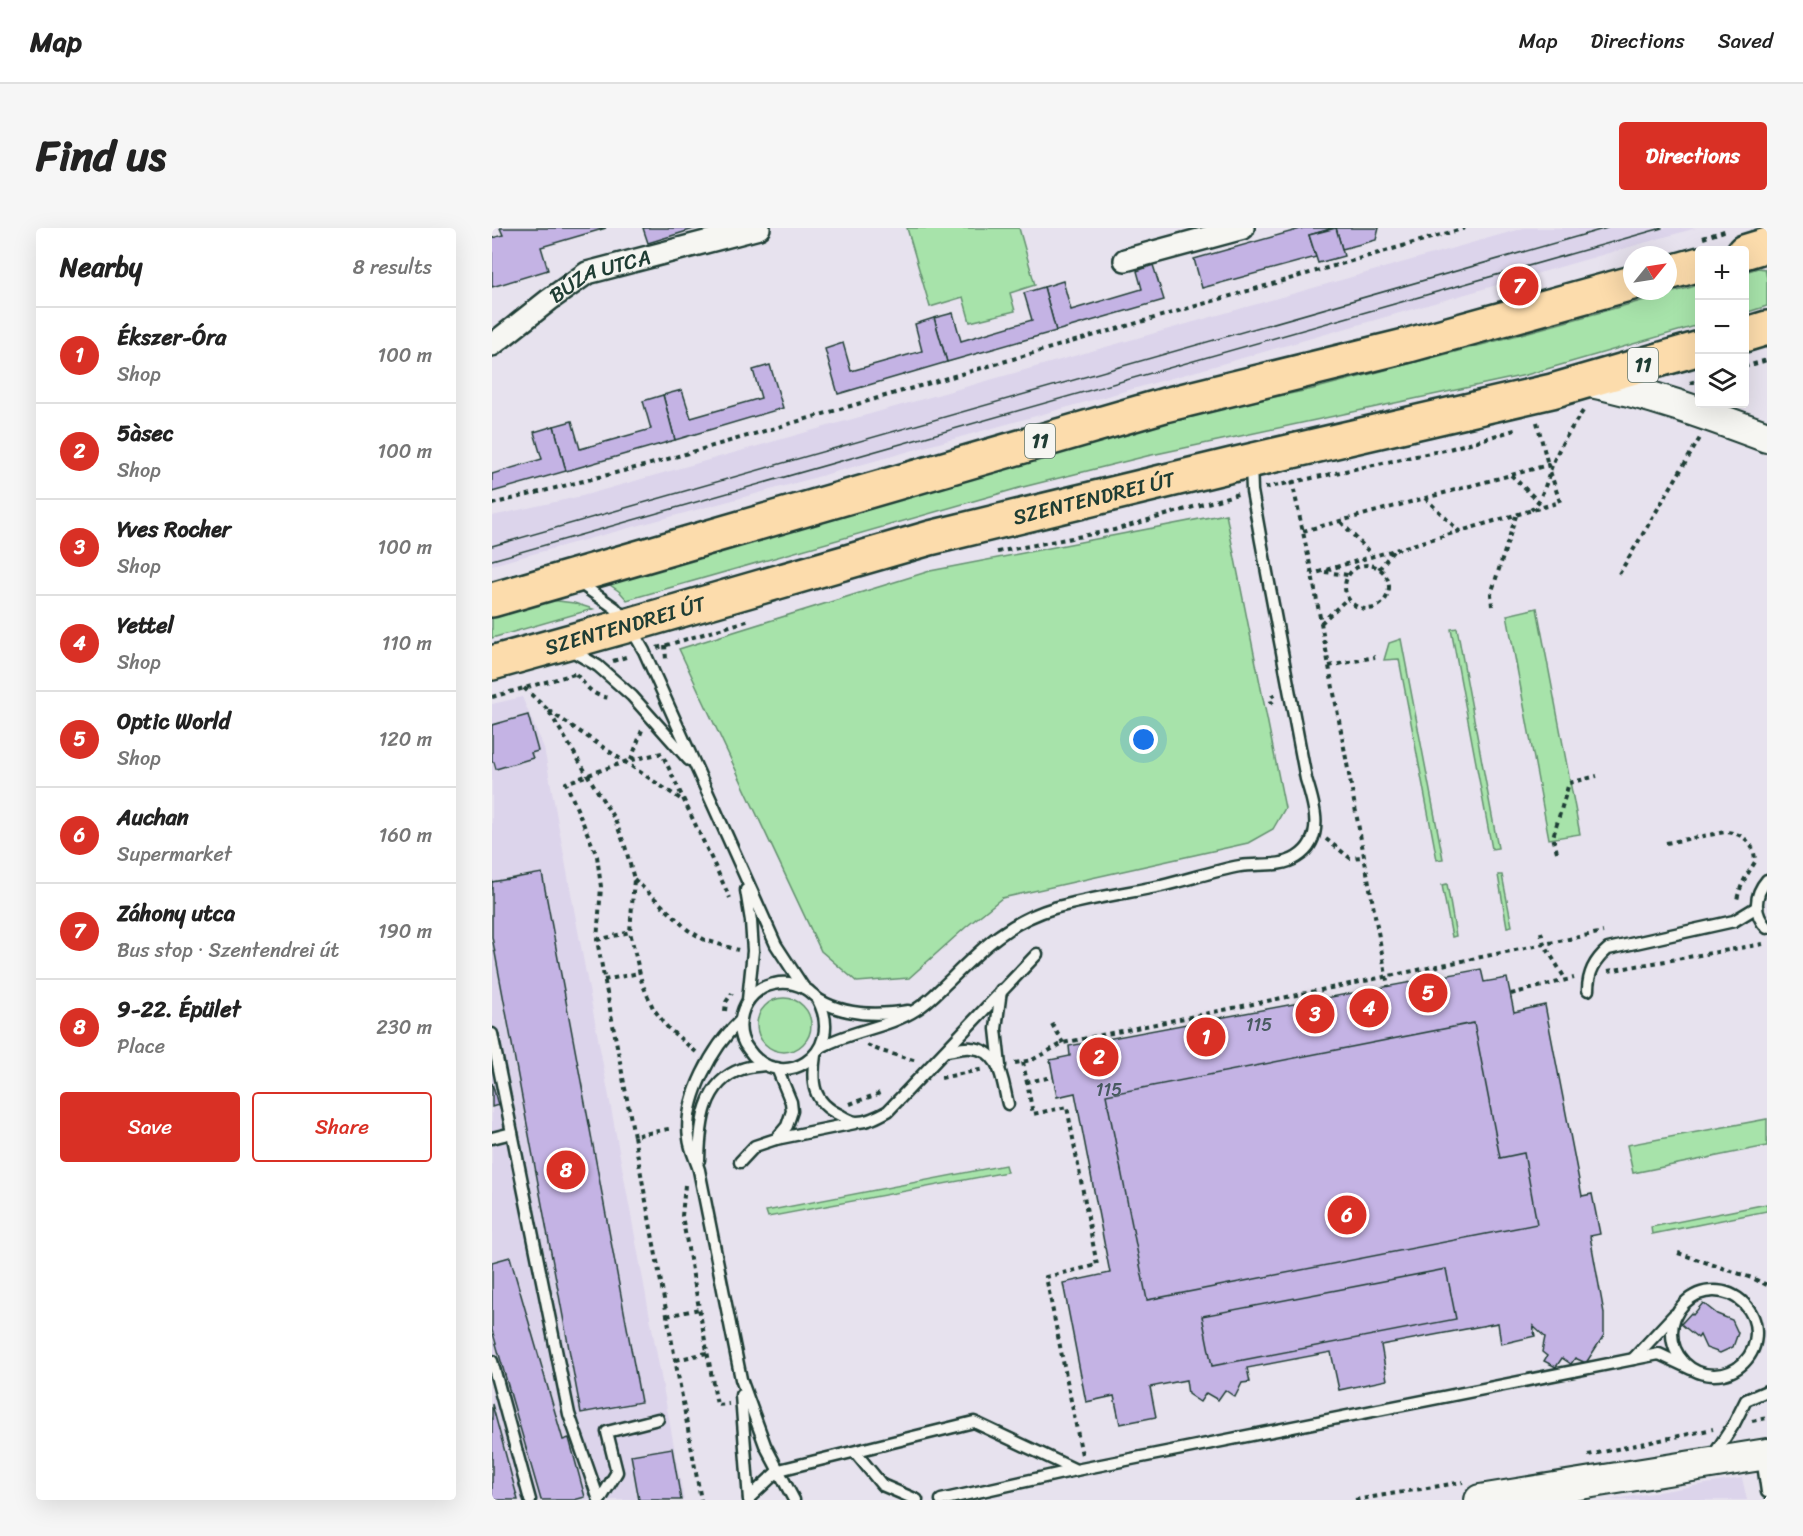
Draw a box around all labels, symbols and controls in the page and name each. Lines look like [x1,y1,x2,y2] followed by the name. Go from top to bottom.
[30,17,82,66] text: Map
[1519,22,1557,60] text: Map
[1590,22,1685,60] text: Directions
[1718,22,1773,60] text: Saved
[36,119,166,193] text: Find us
[1619,122,1767,190] button: Directions
[541,238,655,314] street label: BÚZA UTCA
[60,244,142,290] text: Nearby
[1623,246,1677,300] north arrow
[1695,246,1749,408] map controls
[1695,246,1749,300] button: +
[353,250,432,285] text: 8 results
[1500,264,1538,308] pin: 7
[1695,300,1749,354] button: −
[117,318,226,357] text: Ékszer-Óra
[75,338,84,373] text: 1
[378,338,432,373] text: 100 m
[1628,348,1658,382] road number: 11
[1695,354,1749,408] button: layers
[117,357,161,392] text: Shop
[117,414,174,453] text: 5àsec
[1025,424,1055,458] road number: 11
[74,434,85,469] text: 2
[378,434,432,469] text: 100 m
[117,453,161,488] text: Shop
[1009,460,1181,536] street label: SZENTENDREI ÚT
[117,510,231,549] text: Yves Rocher
[74,530,85,565] text: 3
[378,530,432,565] text: 100 m
[117,549,161,584] text: Shop
[540,584,712,667] street label: SZENTENDREI ÚT
[117,606,174,645] text: Yettel
[73,626,86,661] text: 4
[382,626,432,661] text: 110 m
[117,645,161,680] text: Shop
[117,702,230,741] text: Optic World
[73,722,86,757] text: 5
[379,722,432,757] text: 120 m
[1129,725,1158,754] your location
[117,741,161,776] text: Shop
[117,798,189,837] text: Auchan
[74,818,85,853] text: 6
[379,818,432,853] text: 160 m
[117,837,232,872] text: Supermarket
[117,894,235,933] text: Záhony utca
[74,914,85,949] text: 7
[378,914,432,949] text: 190 m
[117,933,339,968] text: Bus stop · Szentendrei út
[1408,970,1448,1016] pin: 5
[1350,986,1388,1030] pin: 4
[117,990,241,1029] text: 9-22. Épület
[1296,992,1334,1036] pin: 3
[1246,1009,1272,1041] house number: 115
[73,1010,86,1045] text: 8
[376,1010,432,1045] text: 230 m
[1186,1014,1226,1060] pin: 1
[117,1029,165,1064] text: Place
[1080,1034,1118,1080] pin: 2
[1096,1074,1122,1106] house number: 115
[60,1092,240,1162] button: Save
[252,1092,432,1162] button: Share
[546,1148,586,1192] pin: 8
[1328,1192,1366,1238] pin: 6

